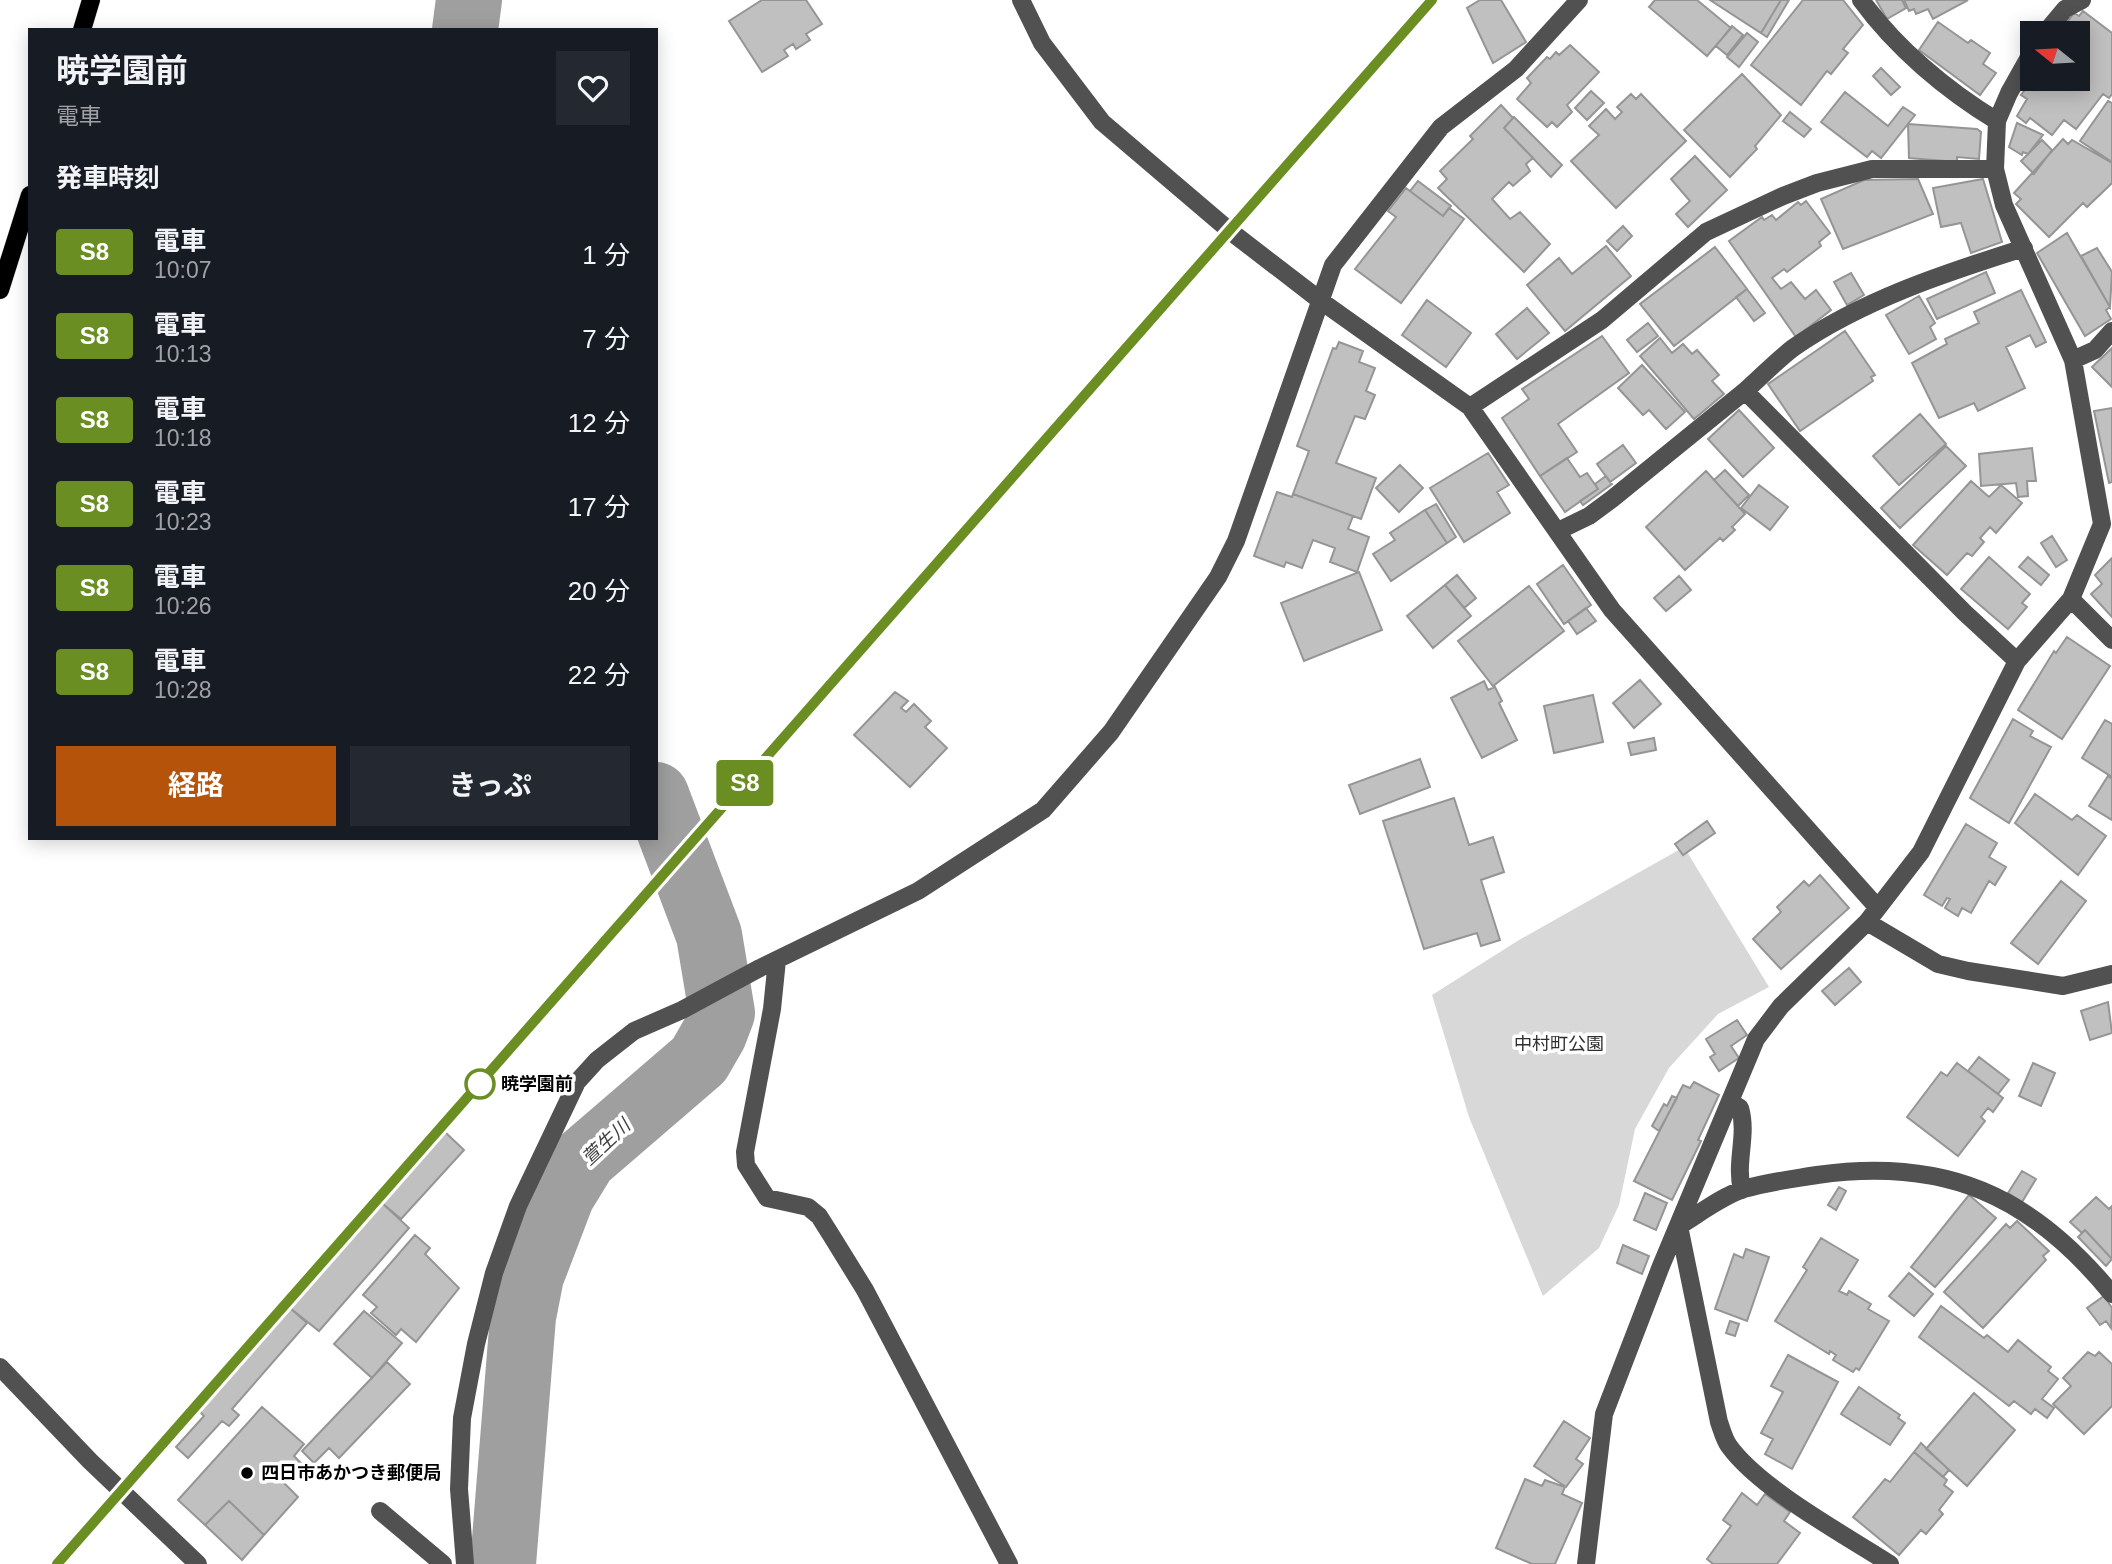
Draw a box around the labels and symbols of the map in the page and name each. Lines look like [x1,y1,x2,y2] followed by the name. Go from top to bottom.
[2020,21,2090,91] north arrow
[714,760,776,806] line badge: S8
[1514,1034,1604,1054] park label: 中村町公園
[465,1069,495,1099] marker: 暁学園前
[501,1074,573,1094] place label: 暁学園前
[578,1114,635,1169] water label: 萱生川
[261,1463,441,1483] place label: 四日市あかつき郵便局
[239,1465,255,1481] marker: 四日市あかつき郵便局

